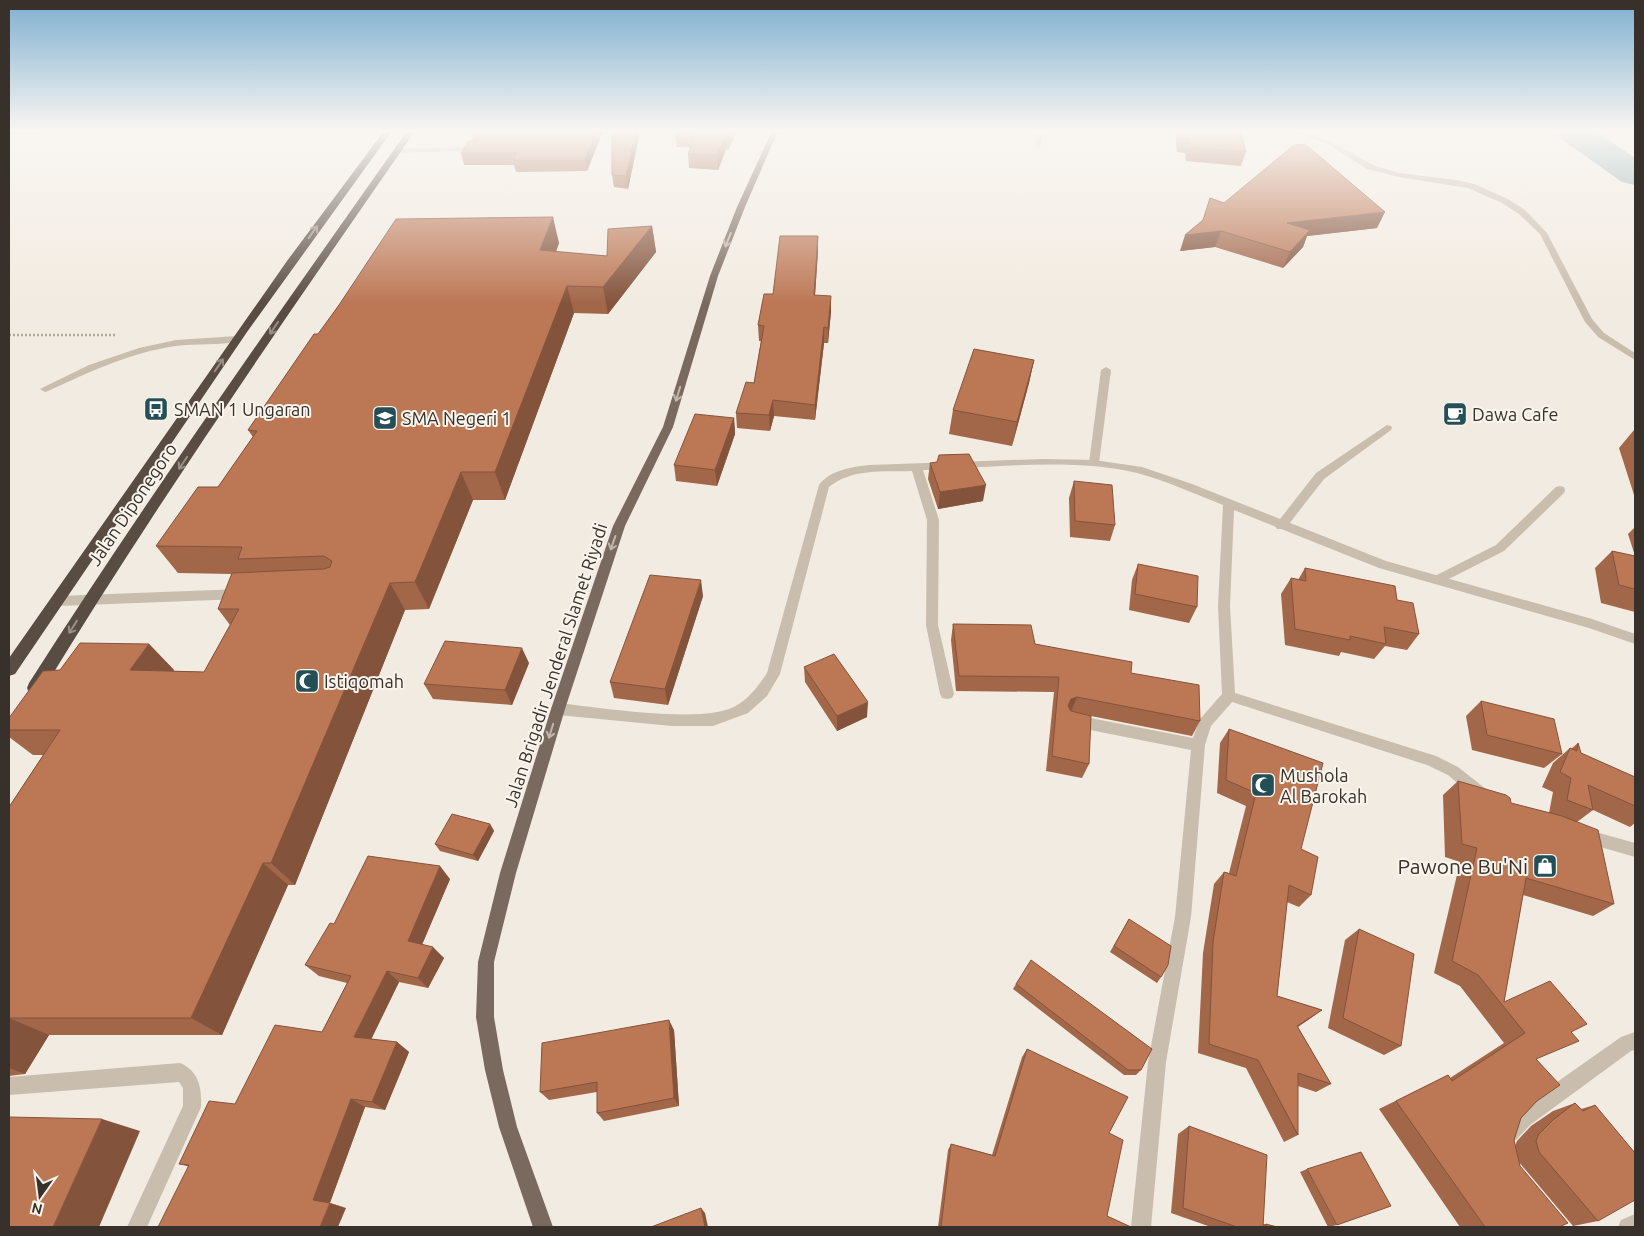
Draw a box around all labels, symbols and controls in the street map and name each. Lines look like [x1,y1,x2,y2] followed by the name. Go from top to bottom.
[308,225,318,239] one-way arrow
[723,232,732,247] one-way arrow
[268,321,279,335] one-way arrow
[214,358,224,372] one-way arrow
[672,386,682,402] one-way arrow
[143,396,169,422] bus stop icon: SMAN 1 Ungaran
[174,399,311,419] place label: SMAN 1 Ungaran
[1442,401,1468,427] cafe icon: Dawa Cafe
[1472,404,1558,424] place label: Dawa Cafe
[372,405,398,431] school or university icon: SMA Negeri 1
[402,408,511,428] place label: SMA Negeri 1
[84,439,180,569] street label: Jalan Diponegoro
[178,456,188,470] one-way arrow
[500,520,610,810] street label: Jalan Brigadir Jenderal Slamet Riyadi
[608,535,617,550] one-way arrow
[68,620,78,634] one-way arrow
[294,668,320,694] mosque icon: Istiqomah
[324,671,404,691] place label: Istiqomah
[546,722,556,738] one-way arrow
[1280,765,1367,806] place label: Mushola Al Barokah
[1250,772,1276,798] mosque icon: Mushola Al Barokah
[1532,853,1558,879] shop icon: Pawone Bu'Ni
[1397,854,1528,878] place label: Pawone Bu'Ni
[15,1171,65,1221] north arrow
[30,1200,44,1218] text: N

